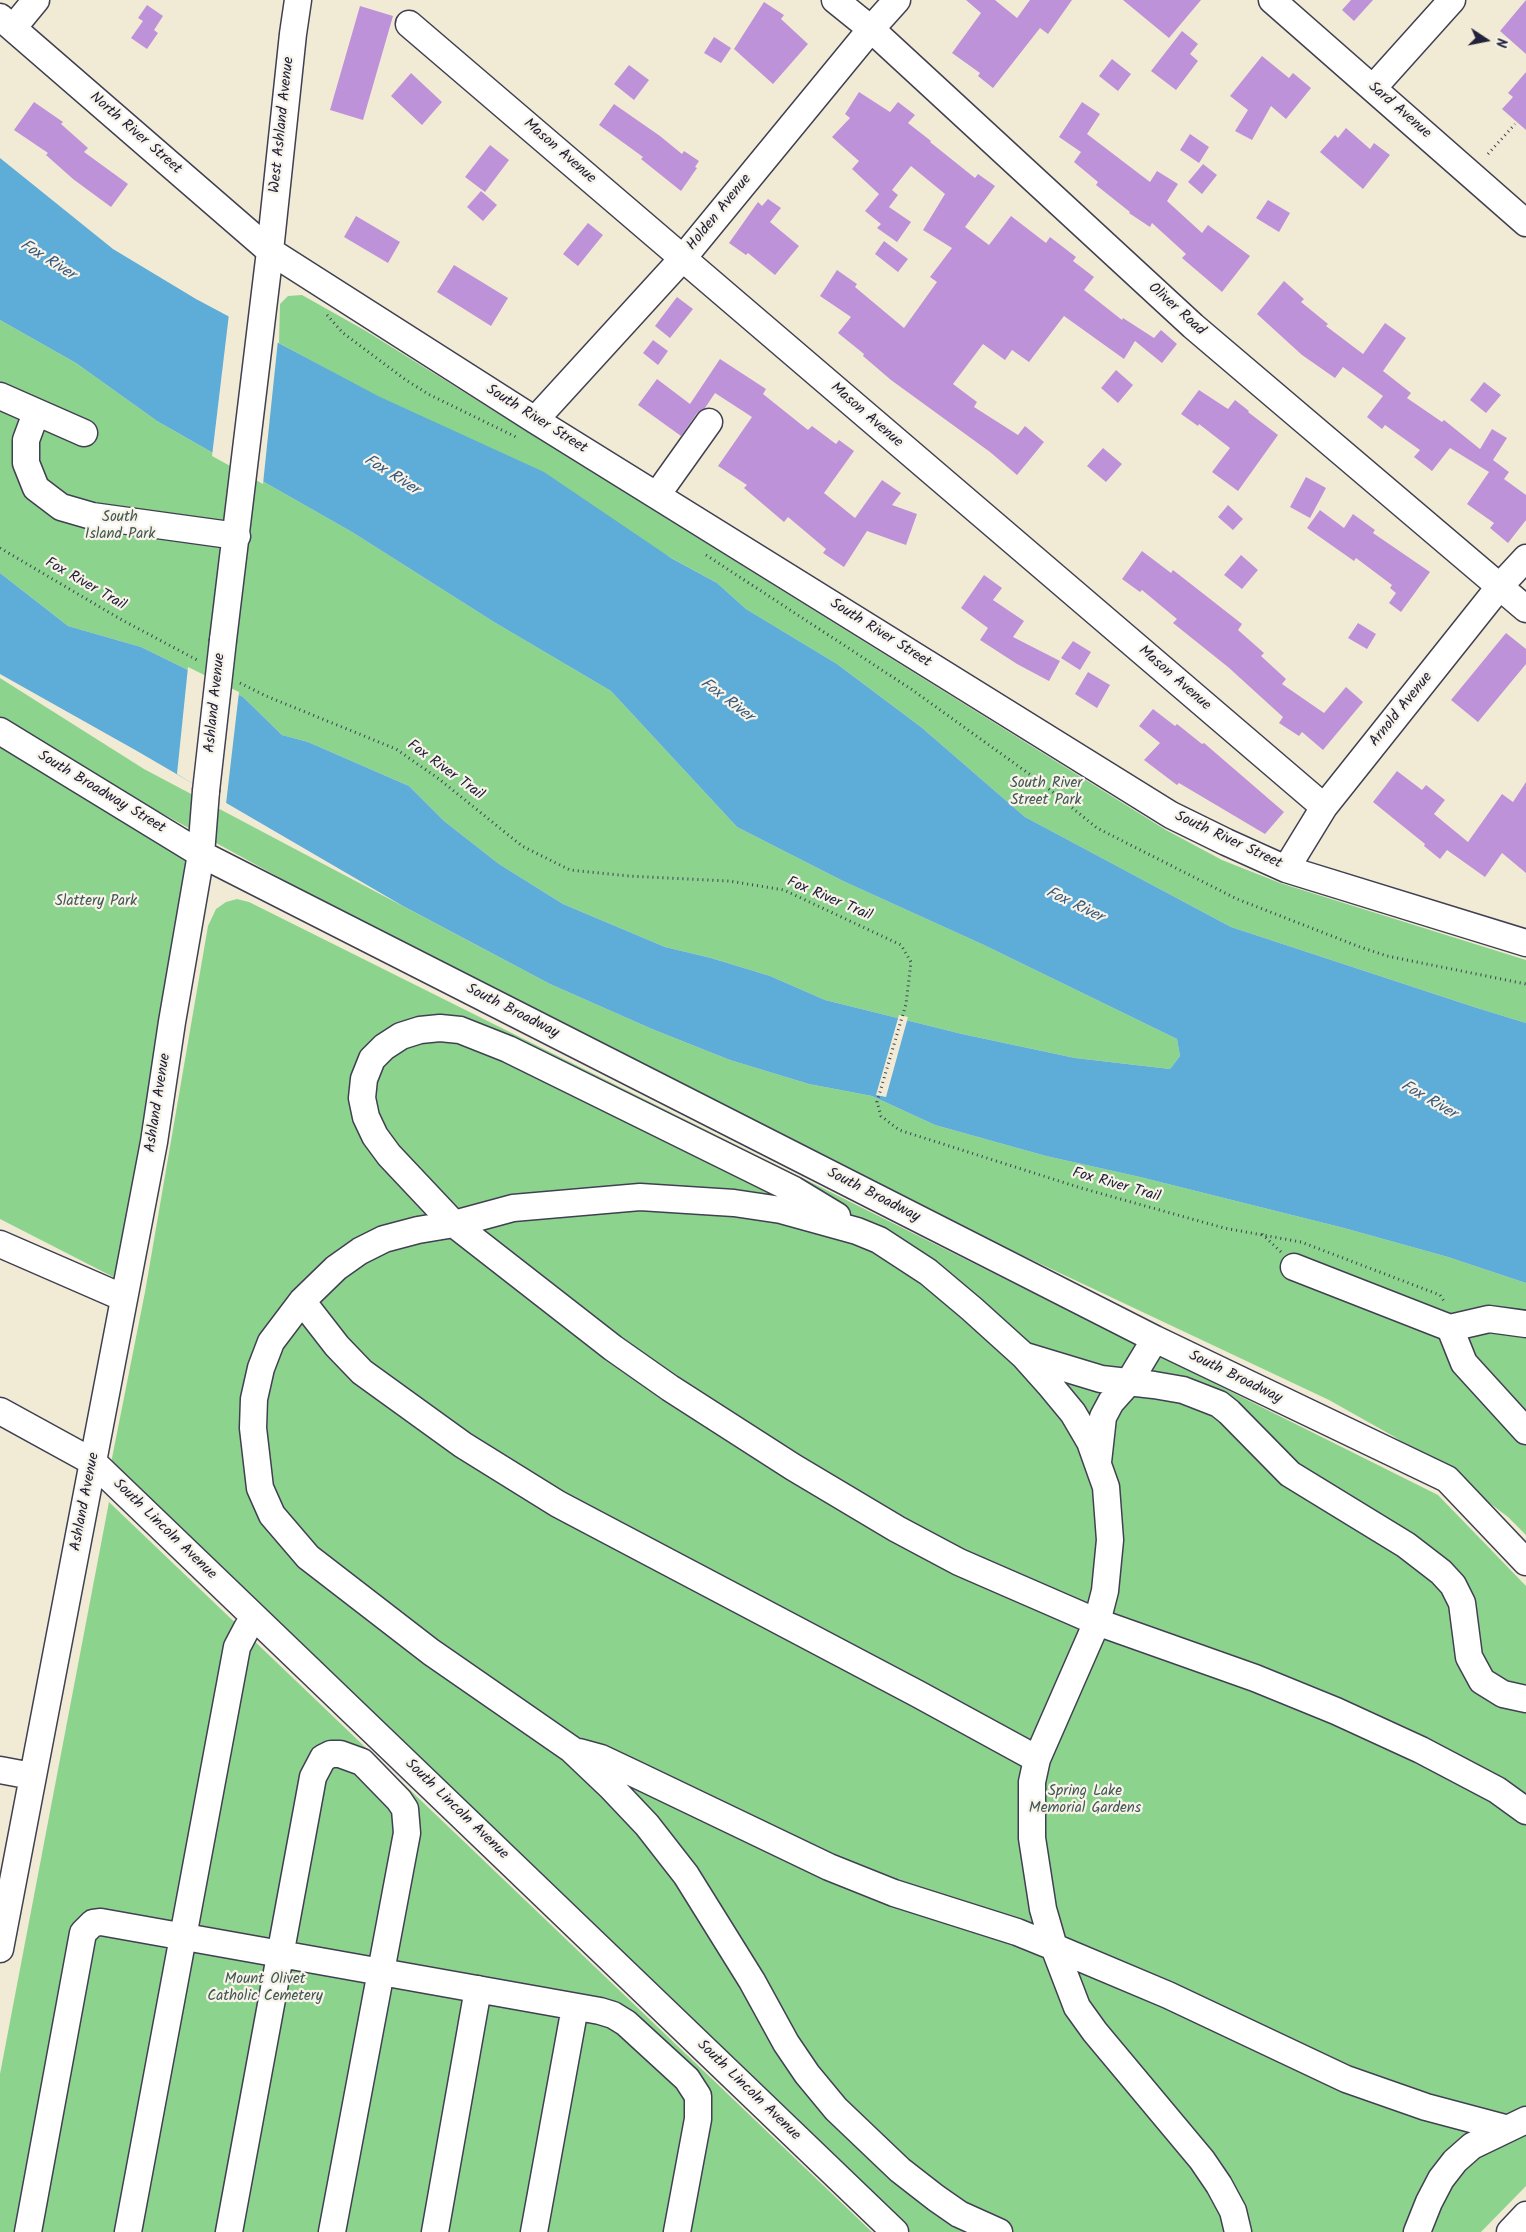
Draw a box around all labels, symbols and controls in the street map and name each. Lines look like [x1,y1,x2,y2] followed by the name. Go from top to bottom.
[1461,15,1511,65] north arrow
[1489,36,1512,49] text: N
[267,56,299,194] street label: West Ashland Avenue
[1364,79,1434,143] street label: Sard Avenue
[85,89,185,179] street label: North River Street
[519,116,599,188] street label: Mason Avenue
[684,171,756,255] street label: Holden Avenue
[16,237,78,285] water label: Fox River
[1144,280,1208,340] street label: Oliver Road
[826,380,906,452] street label: Mason Avenue
[482,382,590,458] street label: South River Street
[360,452,422,500] water label: Fox River
[85,509,155,544] park label: South Island Park
[41,555,129,615] street label: Fox River Trail
[826,596,934,672] street label: South River Street
[1134,643,1214,715] street label: Mason Avenue
[202,652,230,754] street label: Ashland Avenue
[1367,669,1437,751] street label: Arnold Avenue
[696,675,756,727] water label: Fox River
[403,737,487,805] street label: Fox River Trail
[34,748,168,838] street label: South Broadway Street
[1010,775,1082,810] park label: South River Street Park
[1172,808,1284,874] street label: South River Street
[784,874,874,926] street label: Fox River Trail
[1042,884,1106,928] water label: Fox River
[55,893,137,911] park label: Slattery Park
[463,981,561,1043] street label: South Broadway
[142,1052,176,1154] street label: Ashland Avenue
[1397,1077,1459,1125] water label: Fox River
[824,1165,922,1227] street label: South Broadway
[1070,1165,1162,1207] street label: Fox River Trail
[1185,1348,1285,1408] street label: South Broadway
[68,1451,104,1553] street label: Ashland Avenue
[109,1476,219,1584] street label: South Lincoln Avenue
[401,1756,511,1864] street label: South Lincoln Avenue
[1029,1783,1141,1818] park label: Spring Lake Memorial Gardens
[207,1971,323,2006] park label: Mount Olivet Catholic Cemetery
[693,2037,803,2145] street label: South Lincoln Avenue

